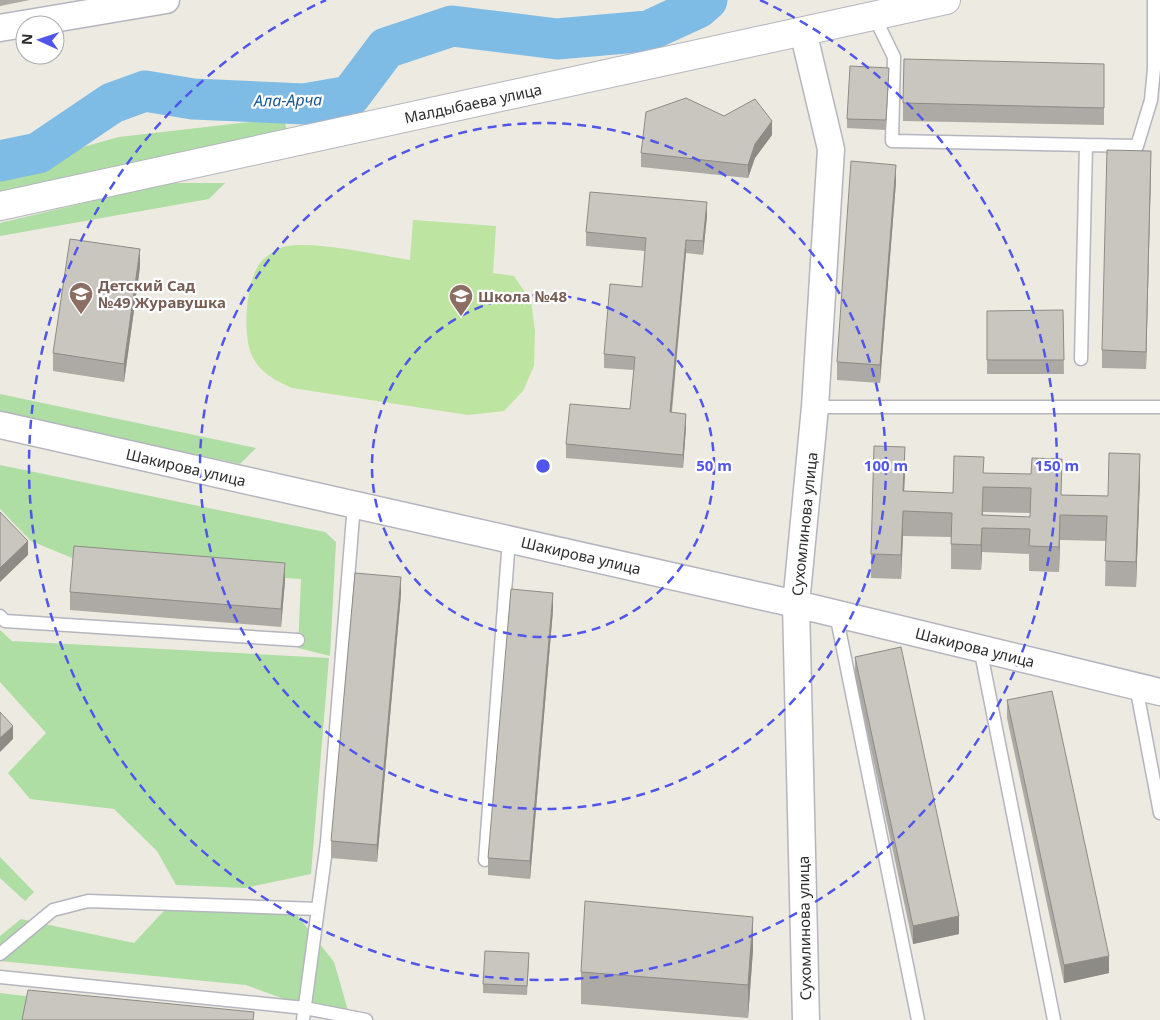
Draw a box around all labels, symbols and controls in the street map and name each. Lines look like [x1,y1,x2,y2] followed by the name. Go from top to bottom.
[15,15,65,65] north arrow
[17,33,36,45] text: N
[402,79,544,127] street label: Малдыбаева улица
[253,88,322,112] water label: Ала-Арча
[98,275,226,312] place label: Детский Сад №49 Журавушка
[68,281,94,315] school or university icon: Детский Сад №49 Журавушка
[448,283,474,317] school or university icon: Школа №48
[478,286,567,306] place label: Школа №48
[124,443,248,491] street label: Шакирова улица
[787,451,821,597] street label: Сухомлинова улица
[696,455,732,475] text: 50 m
[864,455,908,475] text: 100 m
[1035,455,1079,475] text: 150 m
[534,457,552,475] centre of rings
[519,531,643,579] street label: Шакирова улица
[913,622,1037,672] street label: Шакирова улица
[793,856,815,1000] street label: Сухомлинова улица

